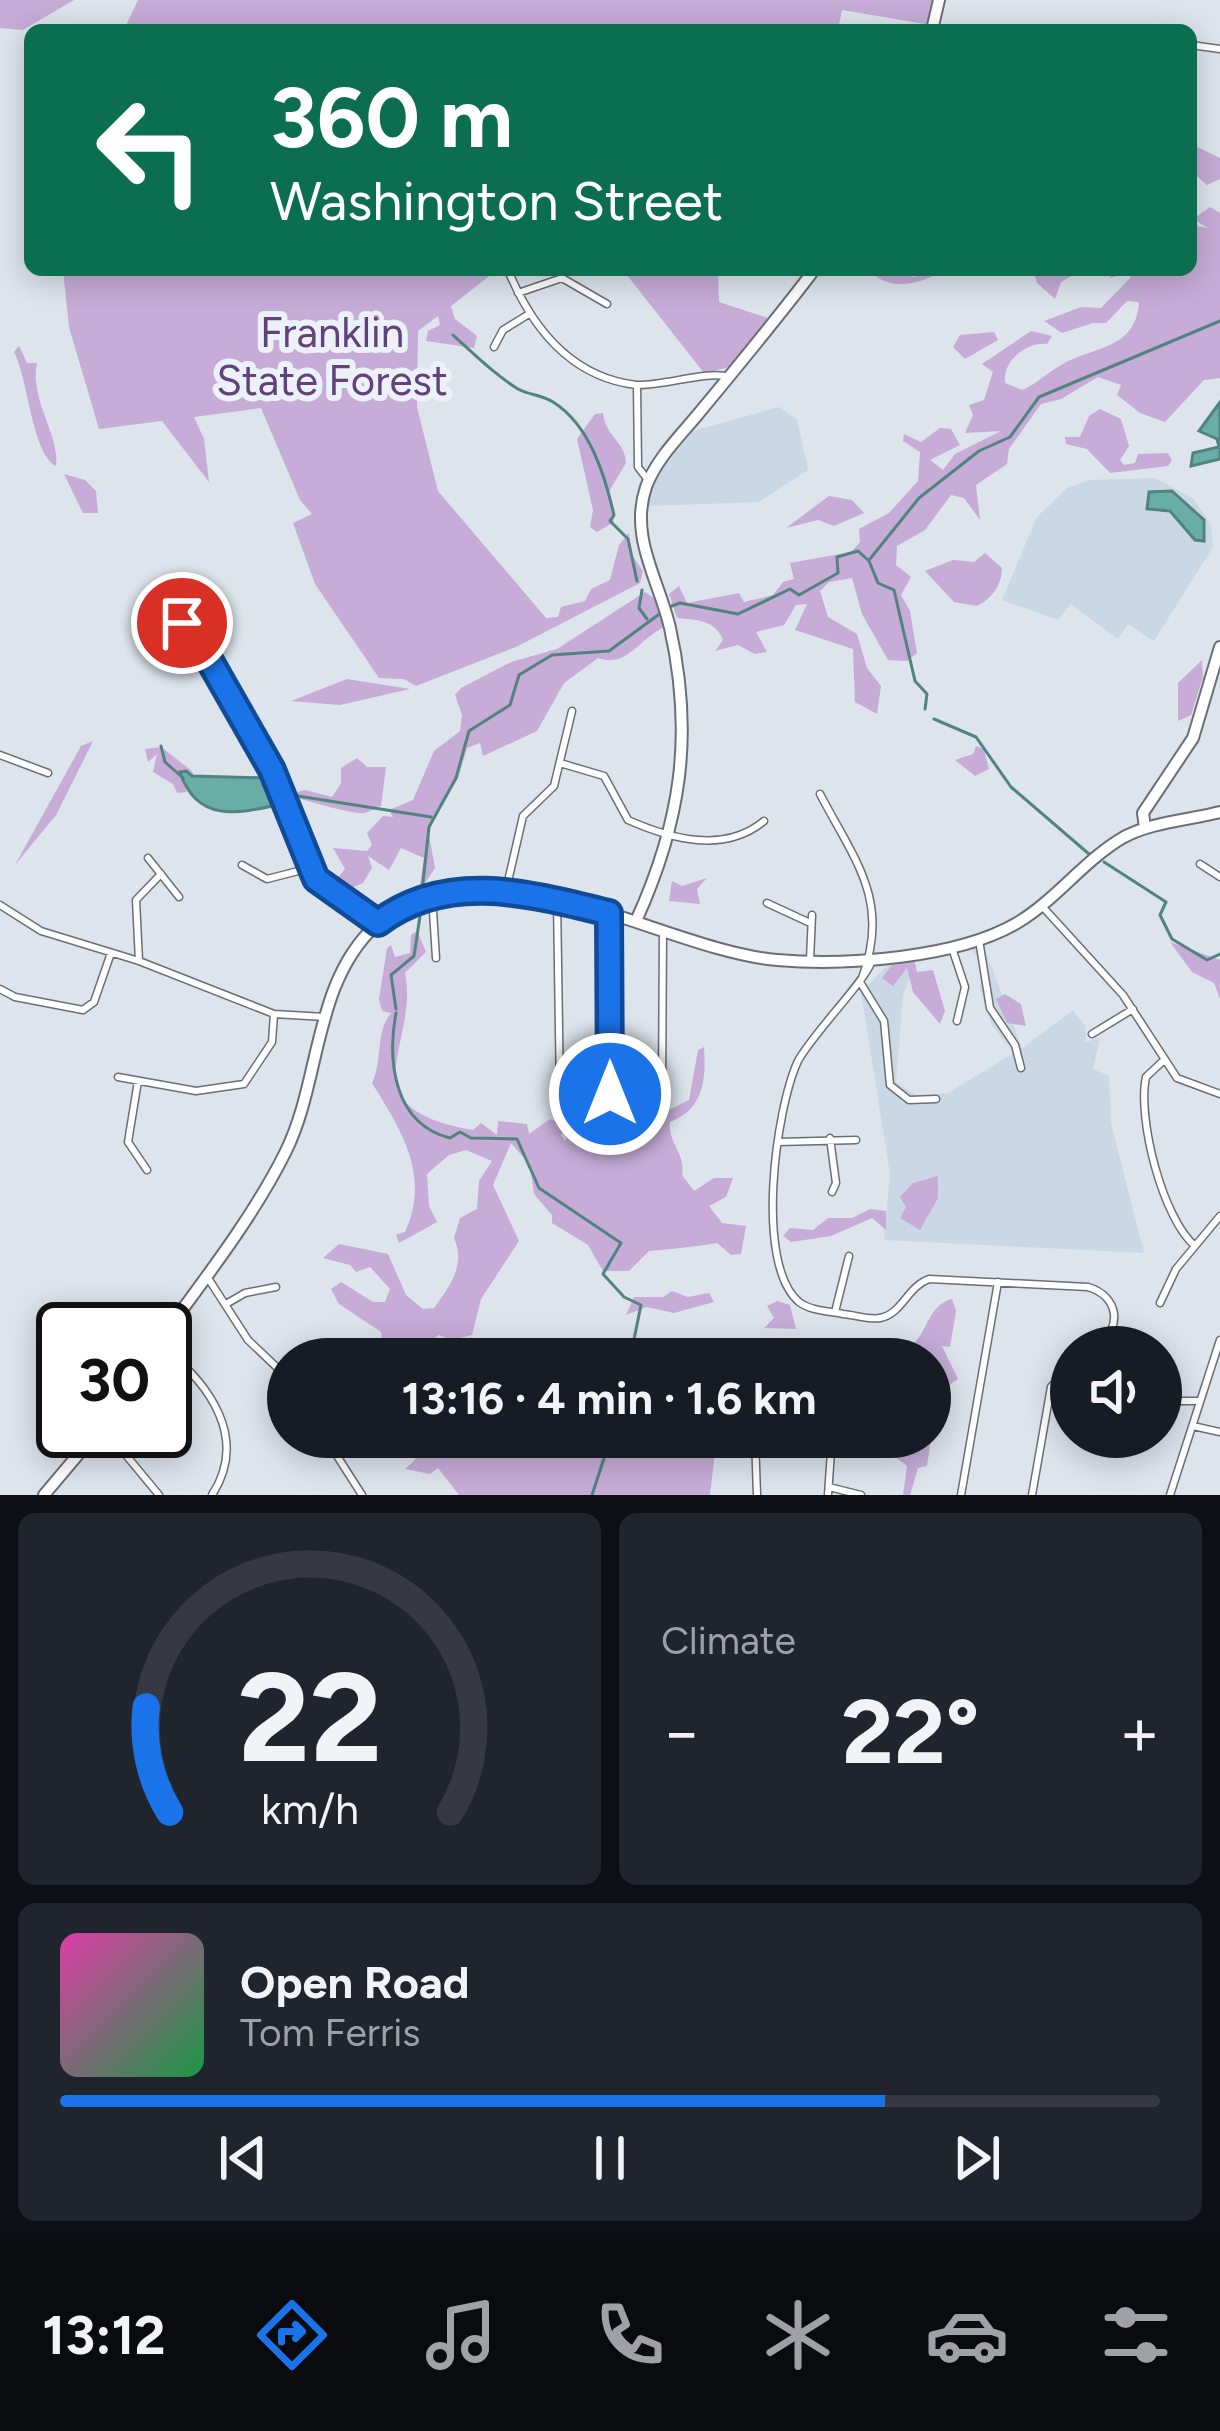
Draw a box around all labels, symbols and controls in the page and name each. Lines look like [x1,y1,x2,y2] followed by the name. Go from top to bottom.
[270,67,513,168] text: 360 m
[72,72,228,228] icon: left
[270,169,723,234] text: Washington Street
[216,307,448,406] park label: Franklin State Forest
[131,572,233,674] pin
[149,590,215,656] icon: arrive
[547,1031,673,1157] position arrow
[36,1302,192,1458] speed limit sign: 30
[1050,1326,1182,1458] map controls
[1050,1326,1182,1458] button: sound
[401,1371,817,1425] text: 13:16 · 4 min · 1.6 km
[661,1617,796,1664] text: Climate
[237,1642,382,1792] text: 22
[841,1677,980,1786] text: 22°
[661,1692,702,1772] text: −
[1119,1692,1160,1772] text: +
[261,1783,358,1835] text: km/h
[240,1955,470,2009] text: Open Road
[240,2009,420,2056] text: Tom Ferris
[210,2125,276,2191] icon: previous
[577,2125,643,2191] icon: pause
[944,2125,1010,2191] icon: next
[250,2293,334,2377] icon: directions
[419,2293,503,2377] icon: music
[588,2293,672,2377] icon: phone
[756,2293,840,2377] icon: climate
[925,2293,1009,2377] icon: car
[1094,2293,1178,2377] icon: filters
[42,2303,165,2368] text: 13:12

